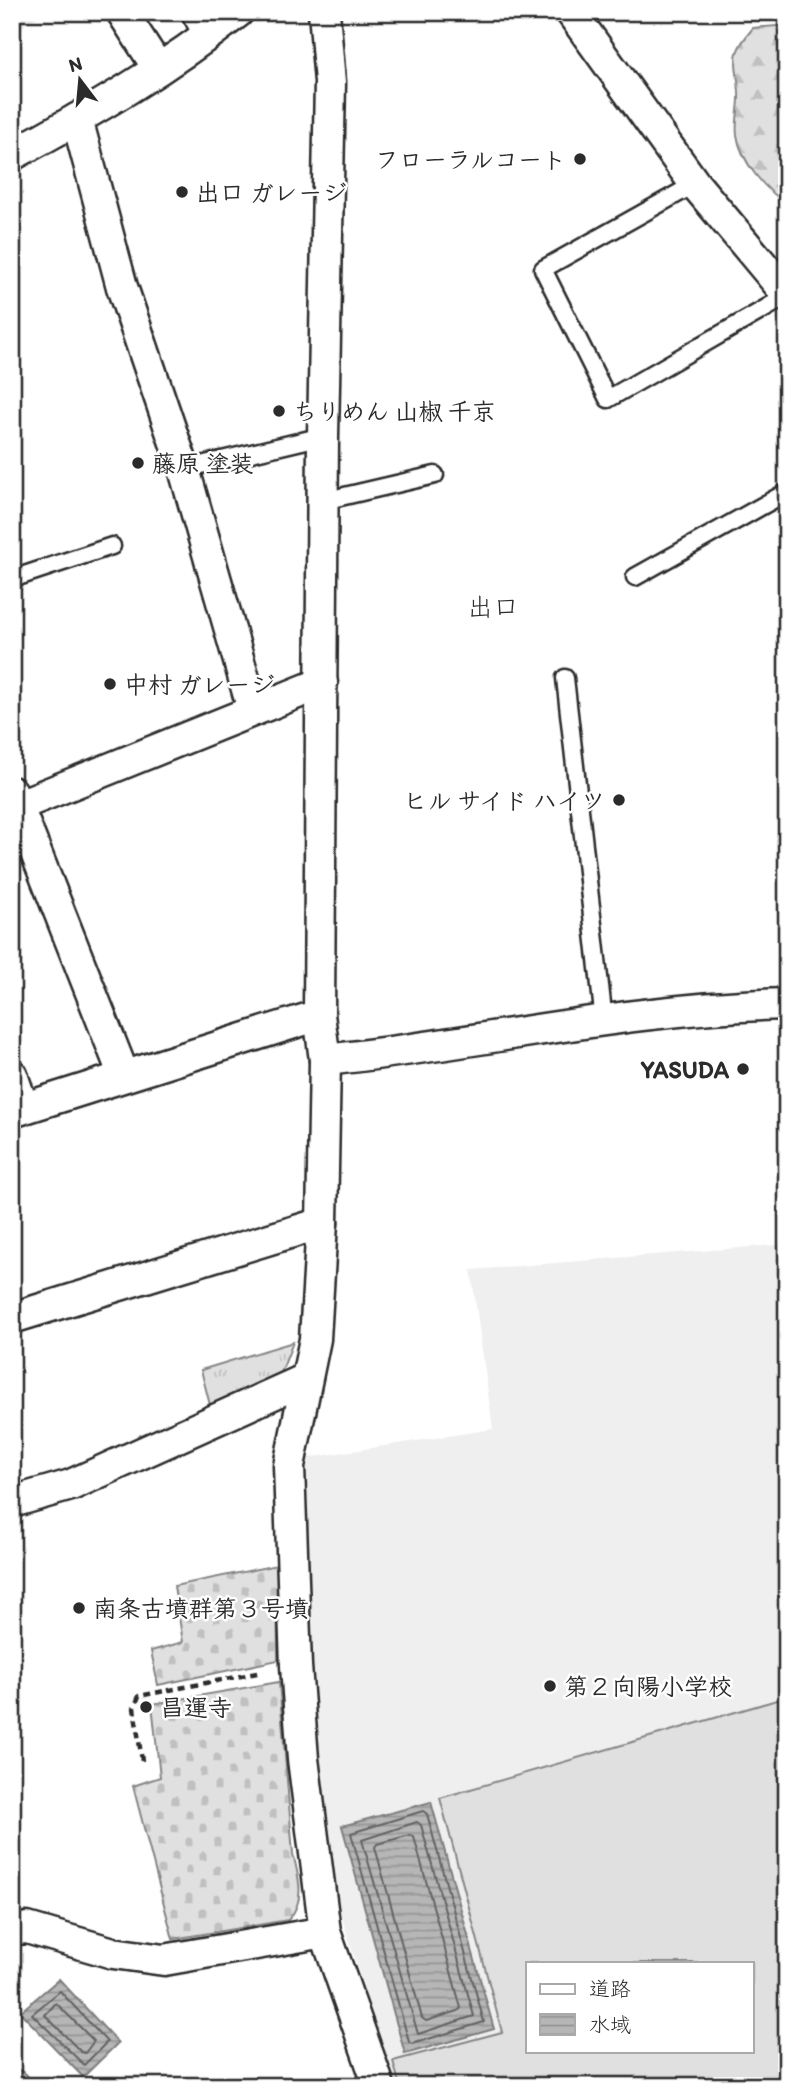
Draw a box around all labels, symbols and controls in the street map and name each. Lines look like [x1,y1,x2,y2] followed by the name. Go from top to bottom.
[46,46,116,116] north arrow
[66,51,85,77] text: N
[375,145,566,174] place label: フローラルコート
[572,151,588,167] marker: フローラルコート
[196,178,347,207] place label: 出口 ガレージ
[174,184,190,200] marker: 出口 ガレージ
[293,397,496,426] place label: ちりめん 山椒 千京
[271,403,287,419] marker: ちりめん 山椒 千京
[152,449,253,478] place label: 藤原 塗装
[130,455,146,471] marker: 藤原 塗装
[467,591,519,623] district label: 出口
[124,670,275,699] place label: 中村 ガレージ
[102,676,118,692] marker: 中村 ガレージ
[403,786,605,815] place label: ヒル サイド ハイツ
[611,792,627,808] marker: ヒル サイド ハイツ
[640,1055,730,1084] place label: YASUDA
[735,1061,751,1077] marker: YASUDA
[93,1594,309,1623] place label: 南条古墳群第３号墳
[71,1600,87,1616] marker: 南条古墳群第３号墳
[564,1672,732,1701] place label: 第２向陽小学校
[542,1678,558,1694] marker: 第２向陽小学校
[160,1693,232,1722] place label: 昌運寺
[138,1699,154,1715] marker: 昌運寺
[526,1962,754,2052] legend
[589,1976,631,2001] text: 道路
[589,2012,631,2037] text: 水域

